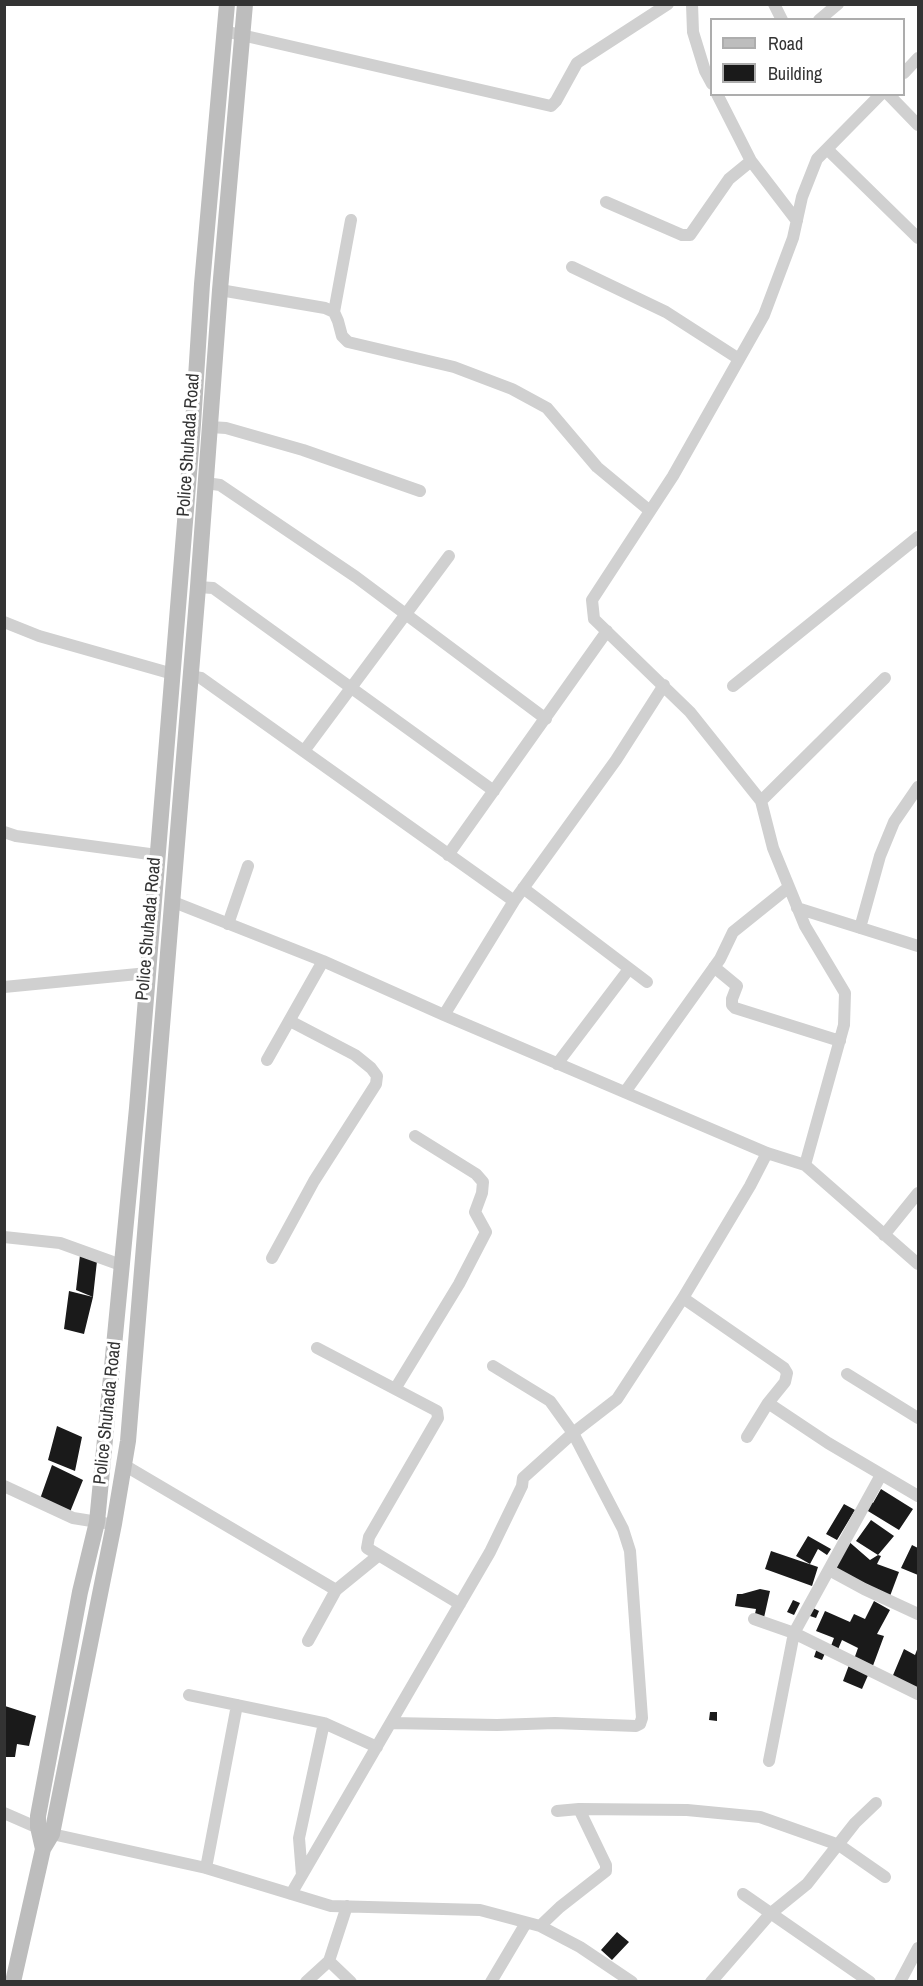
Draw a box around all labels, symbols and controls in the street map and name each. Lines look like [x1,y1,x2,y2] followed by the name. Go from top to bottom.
[710,18,905,96] legend
[768,31,803,56] text: Road
[768,61,822,86] text: Building
[173,373,205,517] street label: Police Shuhada Road
[132,857,166,1001] street label: Police Shuhada Road
[90,1340,126,1486] street label: Police Shuhada Road

